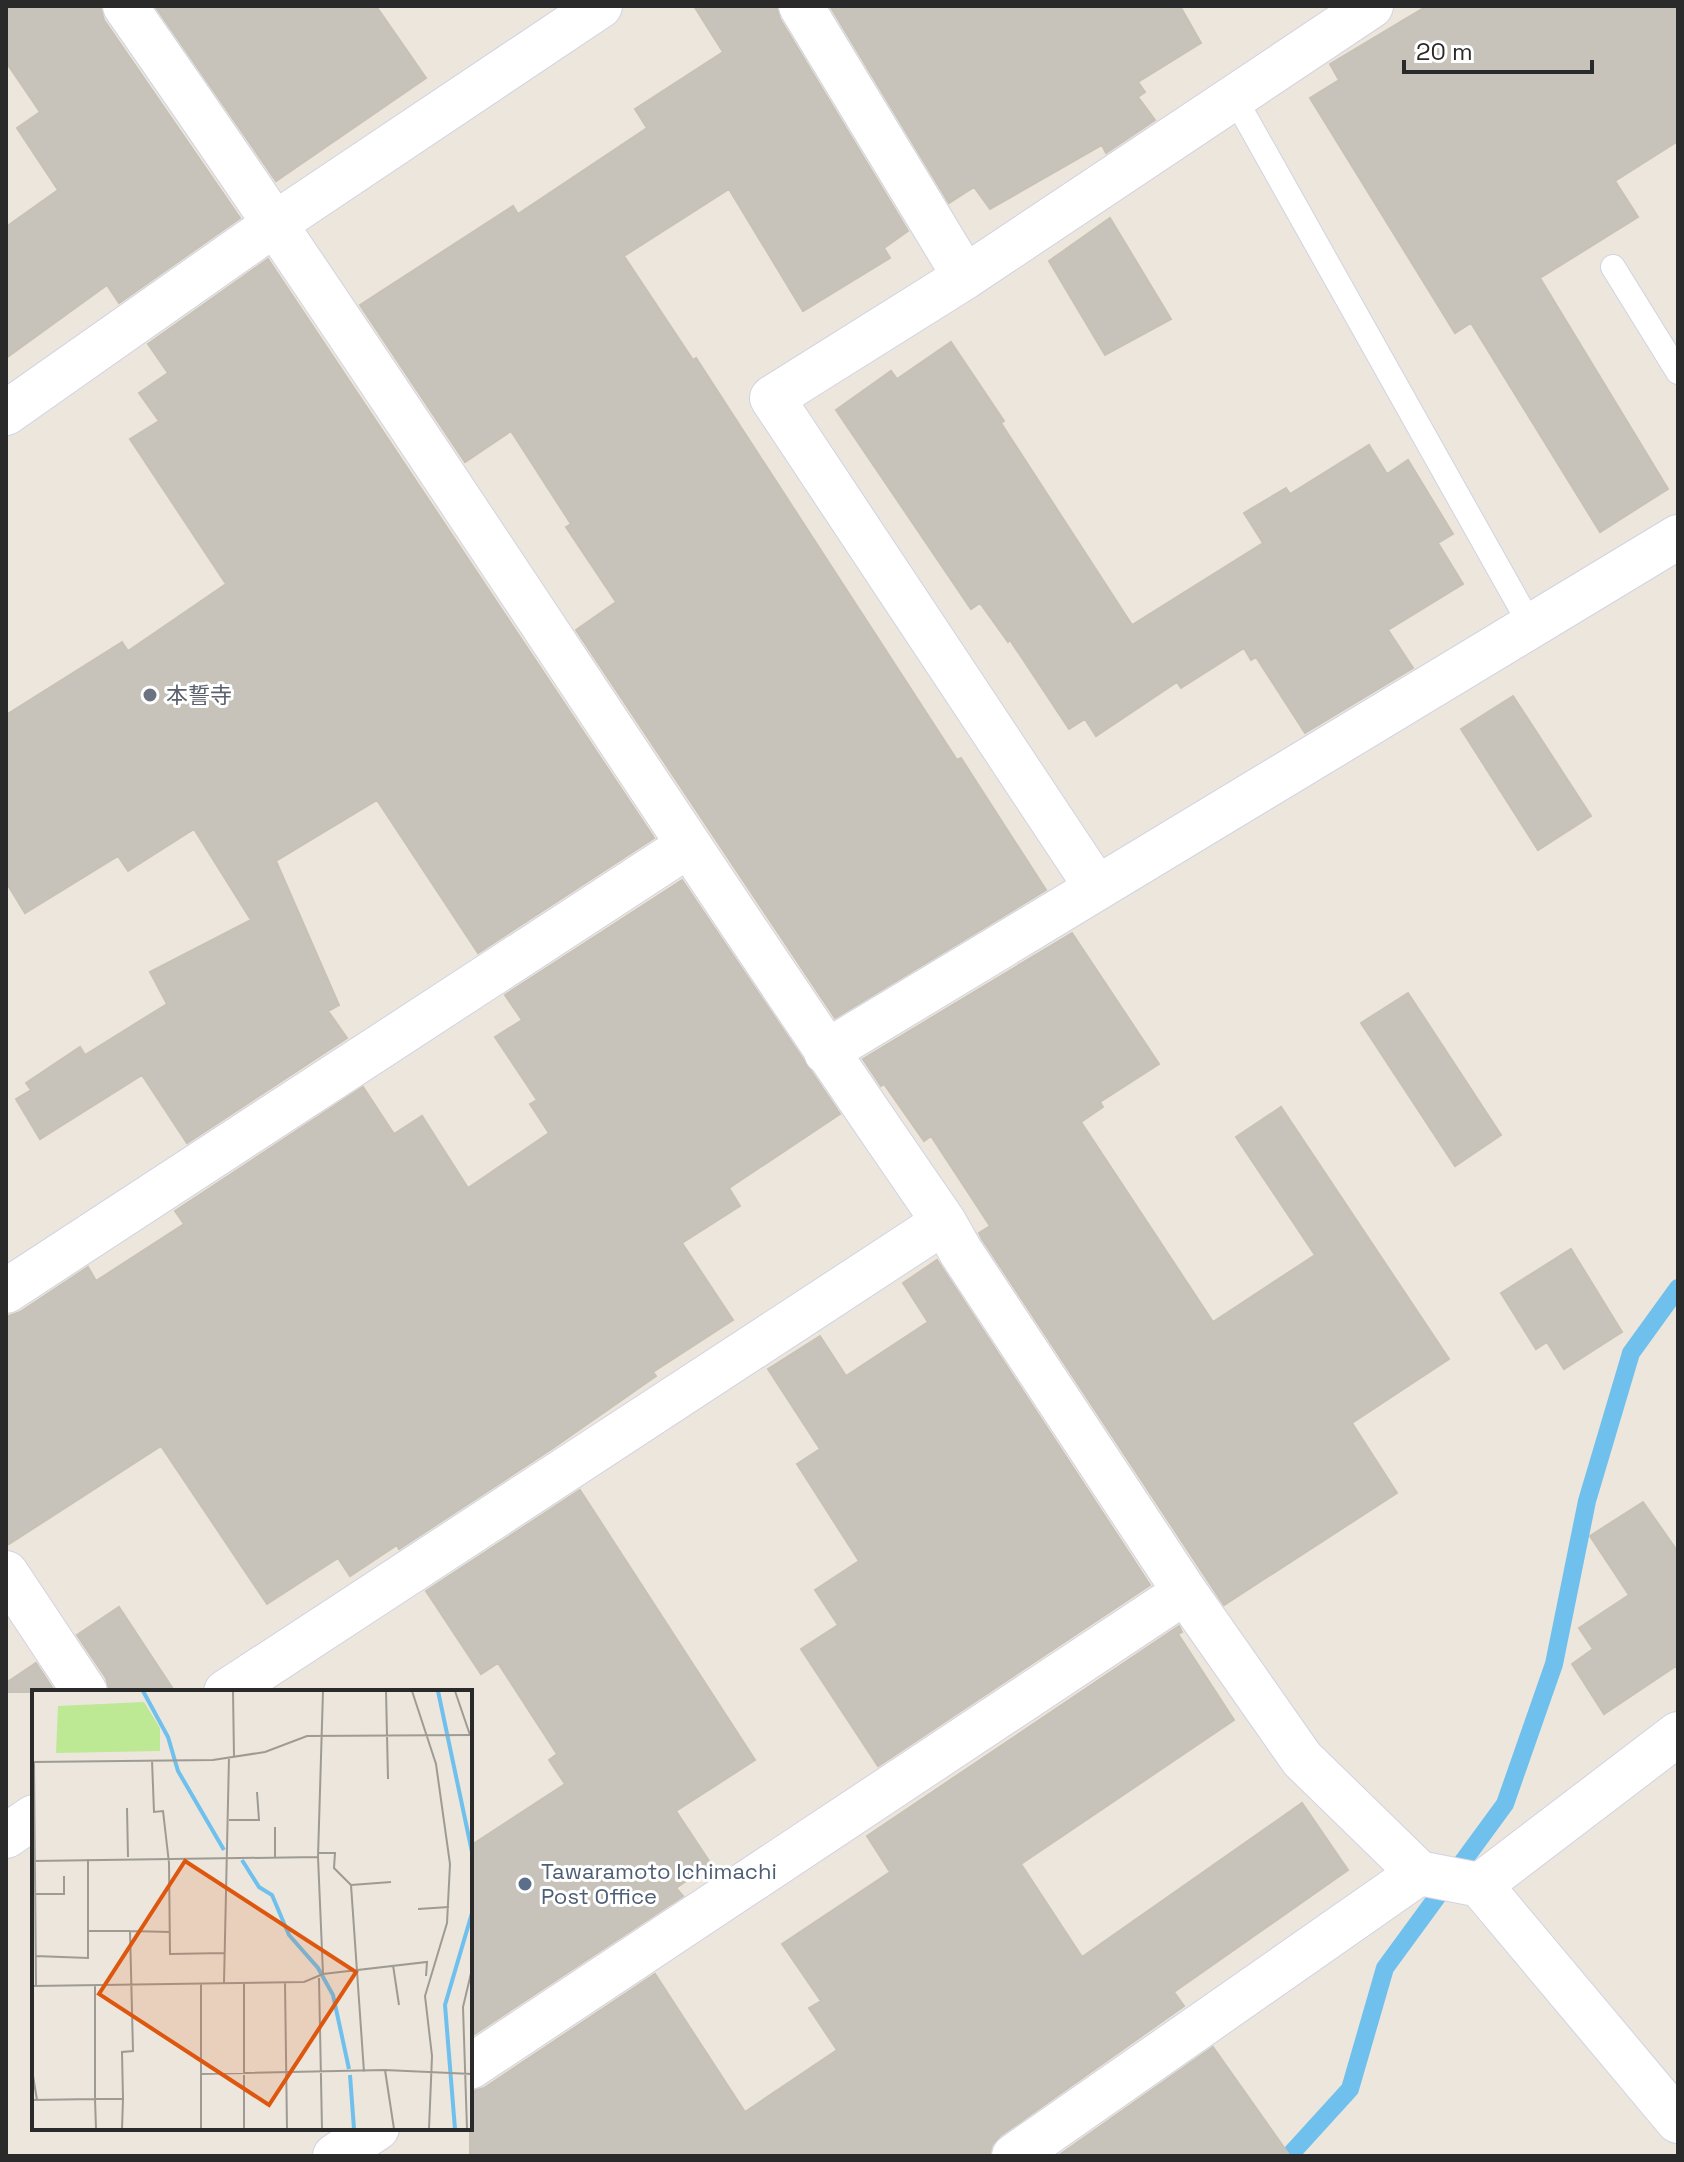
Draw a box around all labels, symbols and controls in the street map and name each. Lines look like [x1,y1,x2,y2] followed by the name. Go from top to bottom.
[1404,24,1592,74] scale bar
[1416,36,1473,67] text: 20 m
[166,681,232,709] place label: 本誓寺
[141,686,159,704] marker: 本誓寺
[32,1690,472,2130] inset map
[541,1857,777,1910] place label: Tawaramoto Ichimachi Post Office
[516,1875,534,1893] marker: Tawaramoto Ichimachi Post Office

